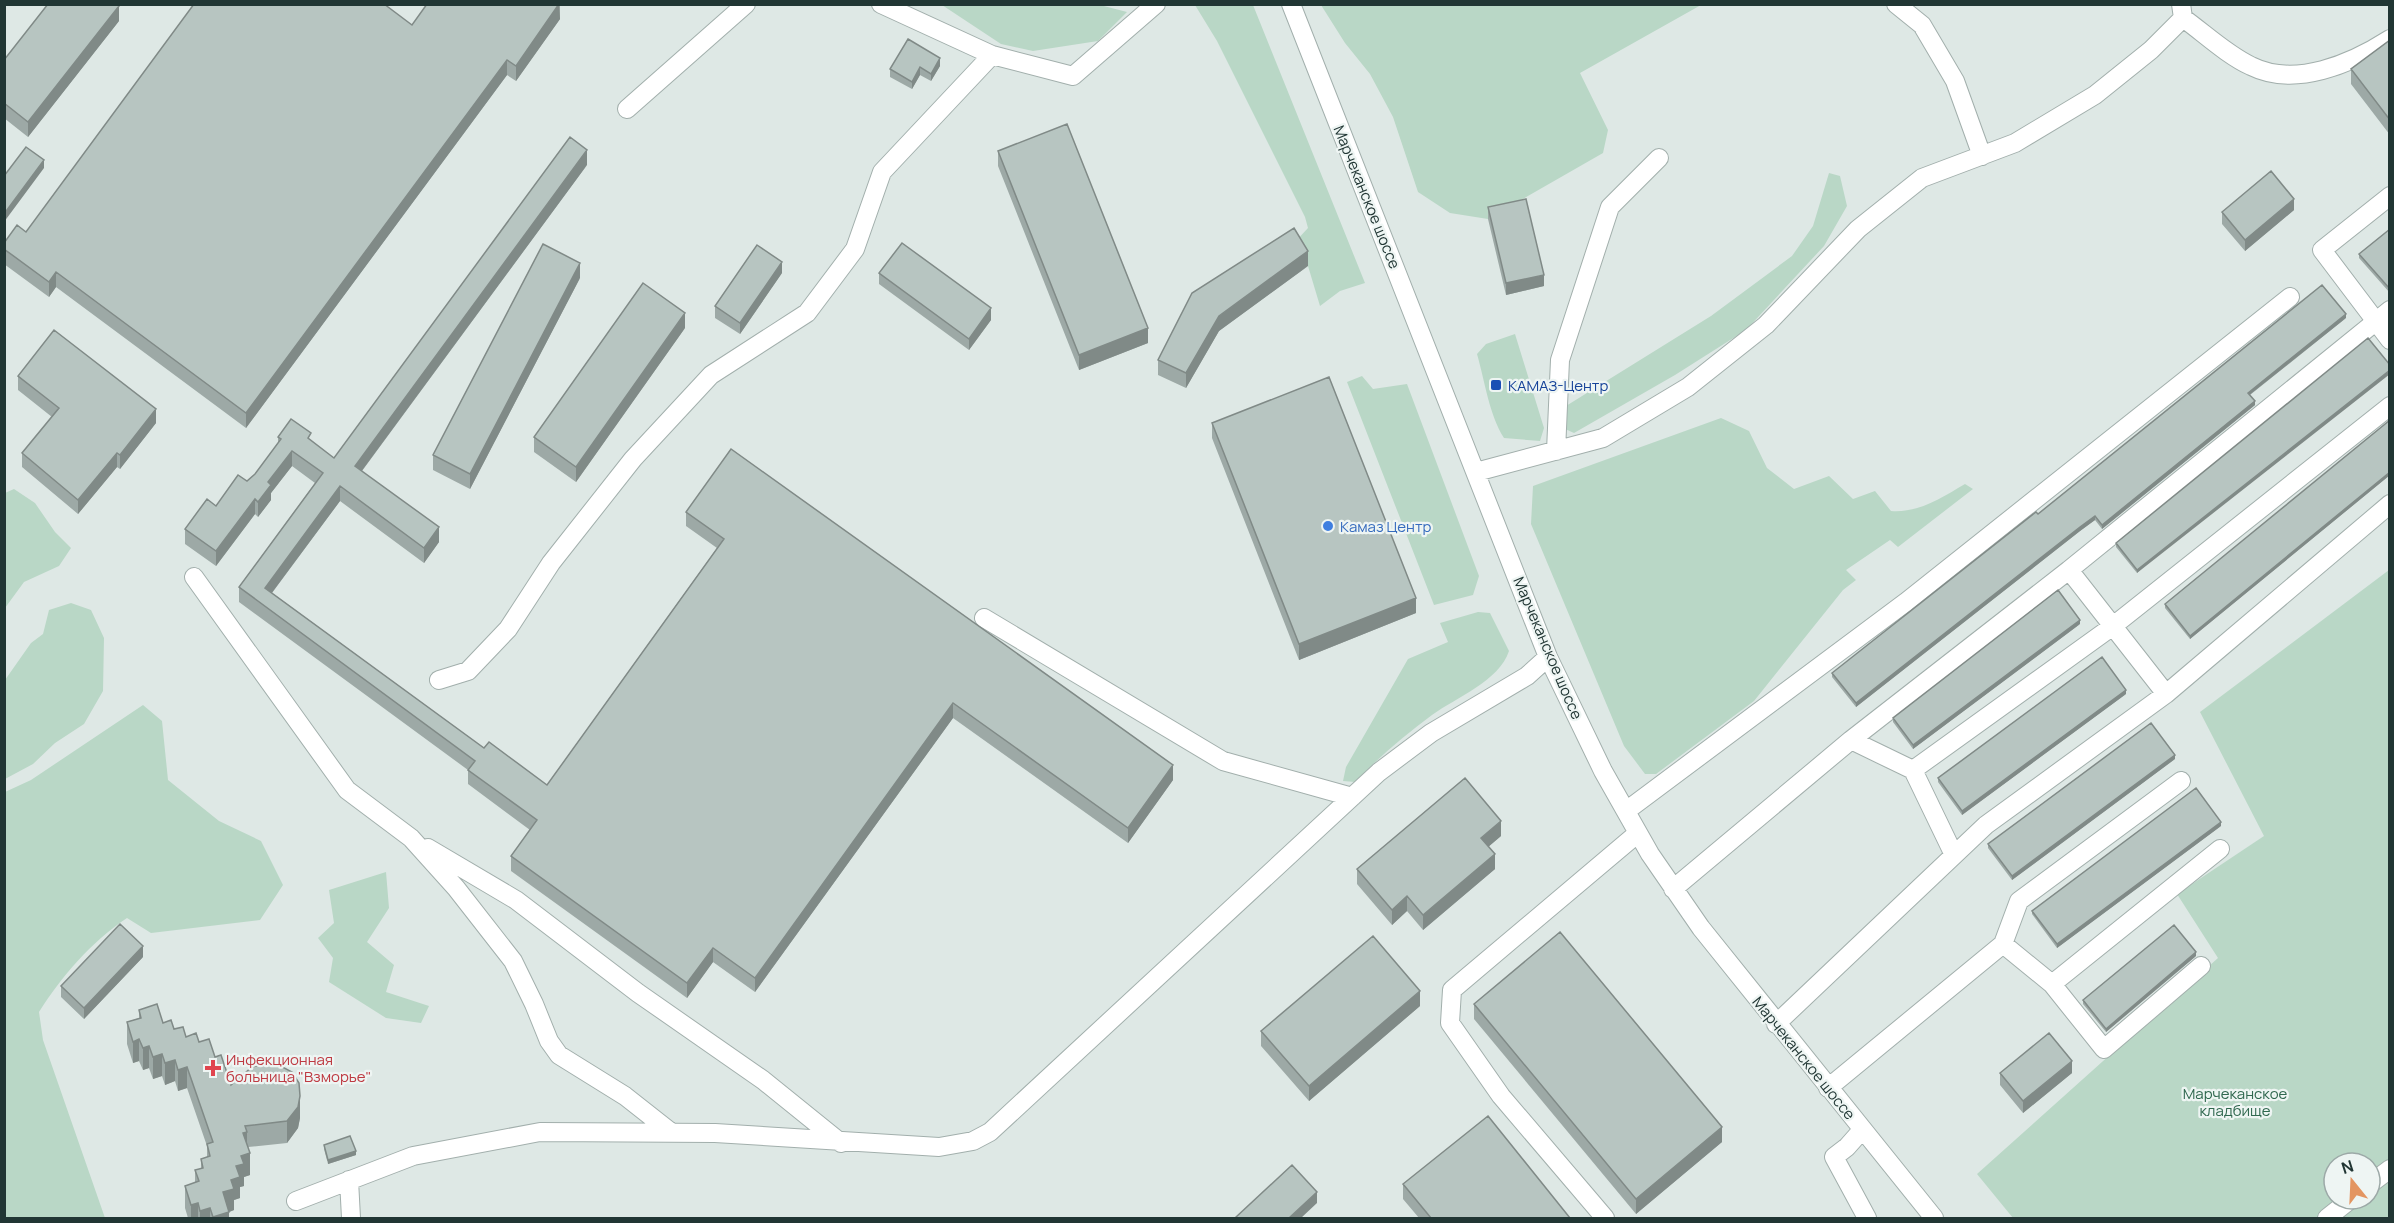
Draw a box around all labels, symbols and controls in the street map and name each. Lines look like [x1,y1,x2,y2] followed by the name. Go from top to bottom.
[1329,122,1405,272] street label: Марчеканское шоссе
[1508,375,1608,396] place label: КАМАЗ-Центр
[1489,378,1503,392] marker: КАМАЗ-Центр
[1340,516,1432,537] place label: Камаз Центр
[1321,519,1335,533] marker: Камаз Центр
[1508,573,1588,723] street label: Марчеканское шоссе
[1748,992,1860,1124] street label: Марчеканское шоссе
[226,1049,372,1087] place label: Инфекционная больница "Взморье"
[204,1059,222,1077] marker: Инфекционная больница "Взморье"
[2183,1083,2288,1121] park label: Марчеканское кладбище
[2322,1151,2382,1211] north arrow
[2338,1154,2356,1179] text: N

